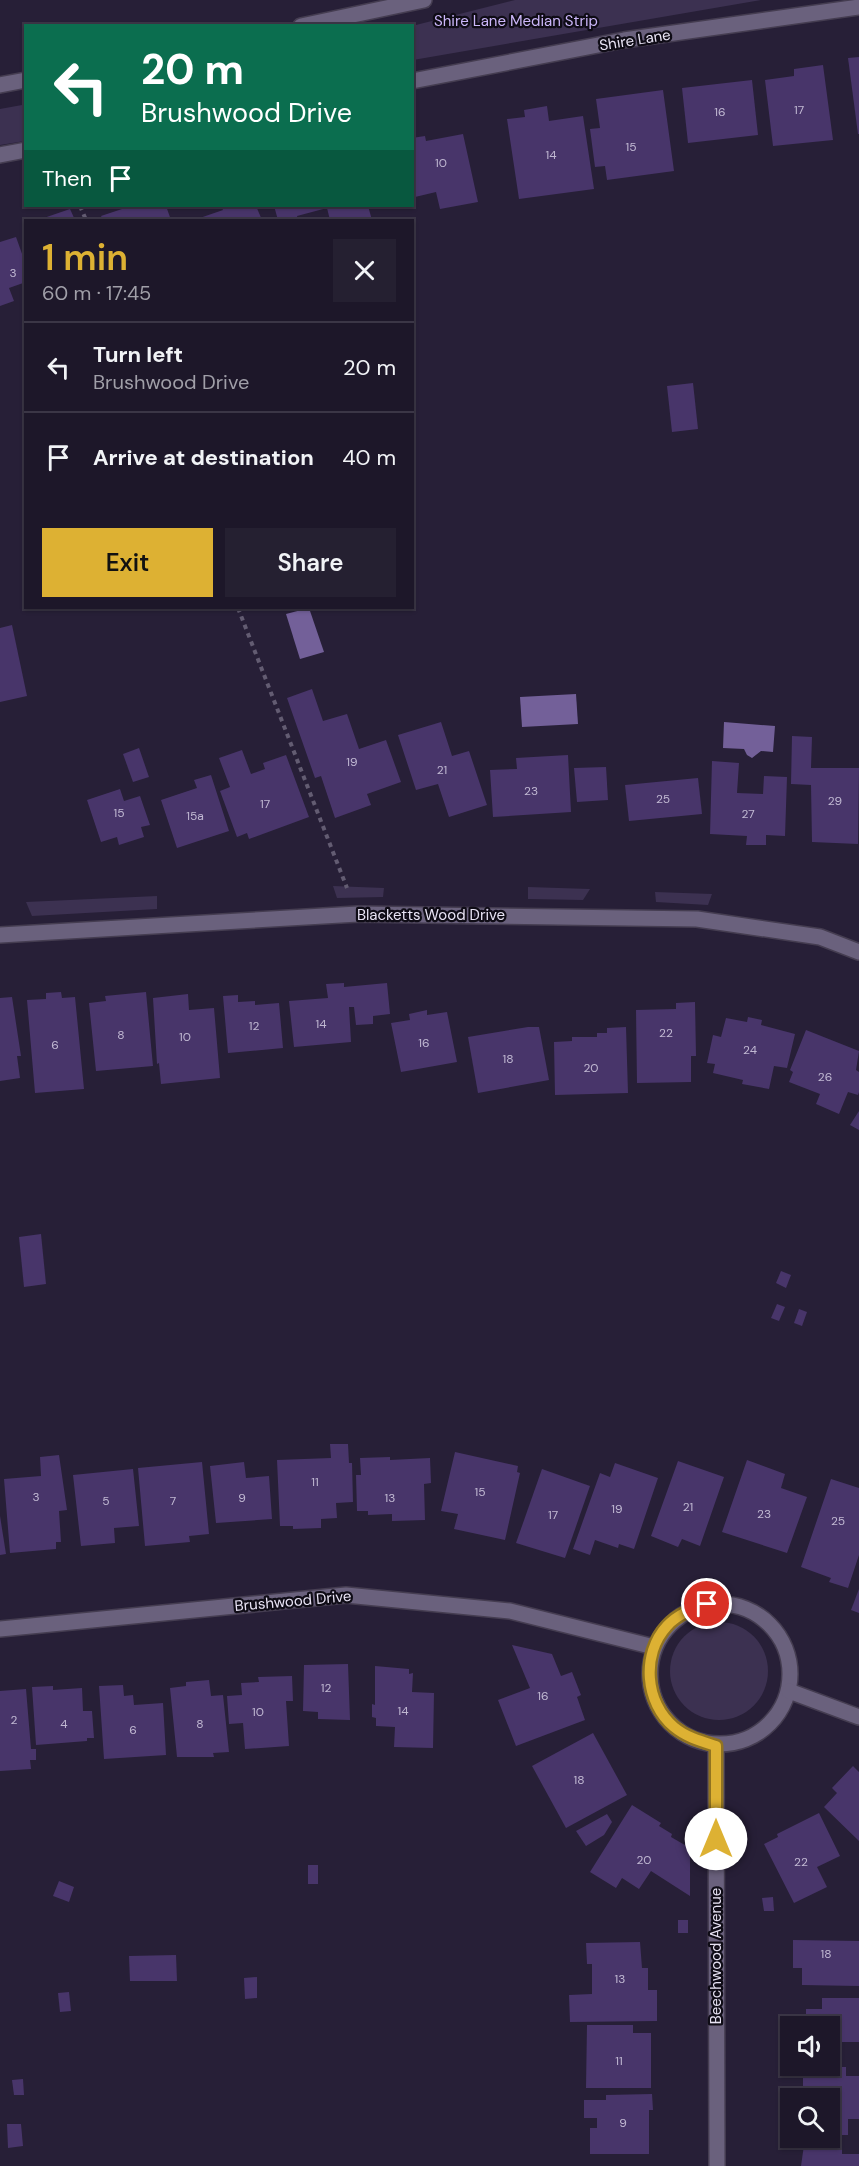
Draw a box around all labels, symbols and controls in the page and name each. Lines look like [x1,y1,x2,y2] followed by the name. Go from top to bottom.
[434,11,598,31] park label: Shire Lane Median Strip
[598,24,672,56] street label: Shire Lane
[141,42,244,97] text: 20 m
[42,48,120,126] icon: left
[141,95,352,130] text: Brushwood Drive
[794,102,804,118] house number: 17
[714,104,726,120] house number: 16
[625,139,637,155] house number: 15
[545,147,557,163] house number: 14
[435,155,447,171] house number: 10
[104,162,137,195] icon: arrive
[42,164,92,193] text: Then
[42,234,128,281] text: 1 min
[333,239,396,302] button: close
[9,265,17,281] house number: 3
[42,280,151,306] text: 60 m · 17:45
[93,340,183,369] text: Turn left
[42,351,75,384] icon: left
[343,353,396,382] text: 20 m
[93,369,249,395] text: Brushwood Drive
[42,441,75,474] icon: arrive
[93,443,314,472] text: Arrive at destination
[342,443,396,472] text: 40 m
[42,528,213,597] button: Exit
[225,528,396,597] button: Share
[346,754,358,770] house number: 19
[437,762,447,778] house number: 21
[524,783,538,799] house number: 23
[656,791,670,807] house number: 25
[828,793,842,809] house number: 29
[260,796,270,812] house number: 17
[113,805,125,821] house number: 15
[741,806,755,822] house number: 27
[186,808,204,824] house number: 15a
[357,905,505,925] street label: Blacketts Wood Drive
[315,1016,327,1032] house number: 14
[249,1018,259,1034] house number: 12
[659,1025,673,1041] house number: 22
[117,1027,125,1043] house number: 8
[179,1029,191,1045] house number: 10
[418,1035,430,1051] house number: 16
[51,1037,59,1053] house number: 6
[743,1042,757,1058] house number: 24
[502,1051,514,1067] house number: 18
[583,1060,599,1076] house number: 20
[818,1069,832,1085] house number: 26
[311,1474,319,1490] house number: 11
[474,1484,486,1500] house number: 15
[32,1489,40,1505] house number: 3
[238,1490,246,1506] house number: 9
[385,1490,395,1506] house number: 13
[102,1493,110,1509] house number: 5
[170,1493,176,1509] house number: 7
[683,1499,693,1515] house number: 21
[611,1501,623,1517] house number: 19
[757,1506,771,1522] house number: 23
[548,1507,558,1523] house number: 17
[831,1513,845,1529] house number: 25
[681,1578,732,1629] pin
[234,1586,352,1616] street label: Brushwood Drive
[690,1587,723,1620] icon: arrive
[321,1680,331,1696] house number: 12
[537,1688,549,1704] house number: 16
[397,1703,409,1719] house number: 14
[252,1704,264,1720] house number: 10
[11,1712,18,1728] house number: 2
[60,1716,68,1732] house number: 4
[196,1716,204,1732] house number: 8
[129,1722,137,1738] house number: 6
[573,1772,585,1788] house number: 18
[684,1807,748,1871] position arrow
[636,1852,652,1868] house number: 20
[794,1854,808,1870] house number: 22
[706,1888,726,2024] street label: Beechwood Avenue
[820,1946,832,1962] house number: 18
[615,1971,625,1987] house number: 13
[780,2016,840,2148] map controls
[780,2016,840,2076] button: sound
[615,2053,623,2069] house number: 11
[780,2088,840,2148] button: search
[619,2115,627,2131] house number: 9

